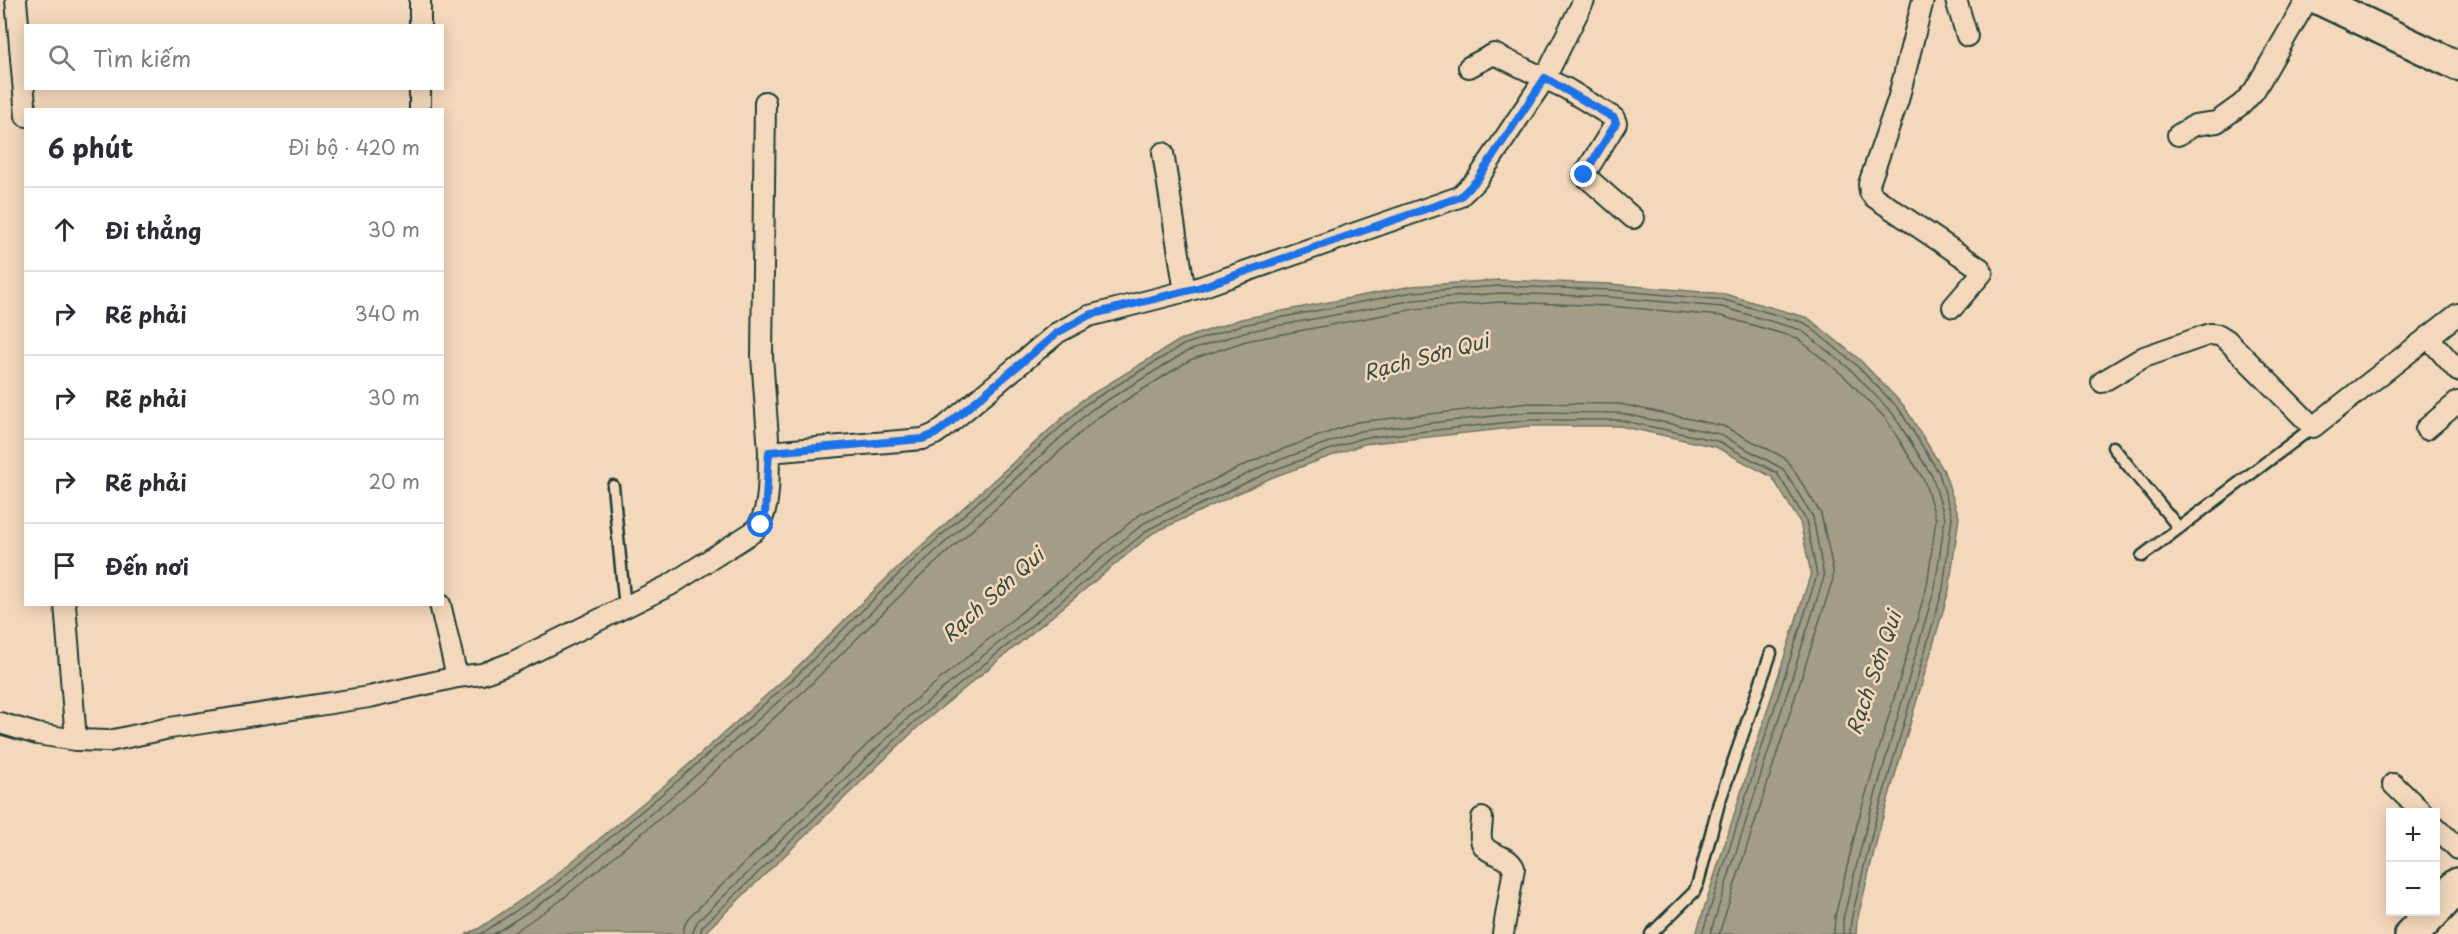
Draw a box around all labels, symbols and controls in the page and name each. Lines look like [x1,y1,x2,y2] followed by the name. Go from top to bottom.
[24,24,444,90] search box
[45,41,78,74] icon: search
[93,41,191,74] text: Tìm kiếm
[48,128,133,167] text: 6 phút
[288,132,420,162] text: Đi bộ · 420 m
[1570,161,1596,187] route end
[48,213,81,246] icon: ahead
[105,213,201,246] text: Đi thẳng
[367,214,420,244] text: 30 m
[48,297,81,330] icon: right
[105,297,187,330] text: Rẽ phải
[355,298,420,328] text: 340 m
[1360,324,1495,387] water label: Rạch Sơn Qui
[48,381,81,414] icon: right
[105,381,187,414] text: Rẽ phải
[367,382,420,412] text: 30 m
[48,465,81,498] icon: right
[105,465,187,498] text: Rẽ phải
[368,466,420,496] text: 20 m
[747,511,773,537] route start
[935,538,1053,648] water label: Rạch Sơn Qui
[48,549,81,582] icon: arrive
[105,549,189,582] text: Đến nơi
[1838,604,1909,738] water label: Rạch Sơn Qui
[2386,808,2440,916] map controls
[2386,808,2440,862] button: +
[2386,862,2440,916] button: −

